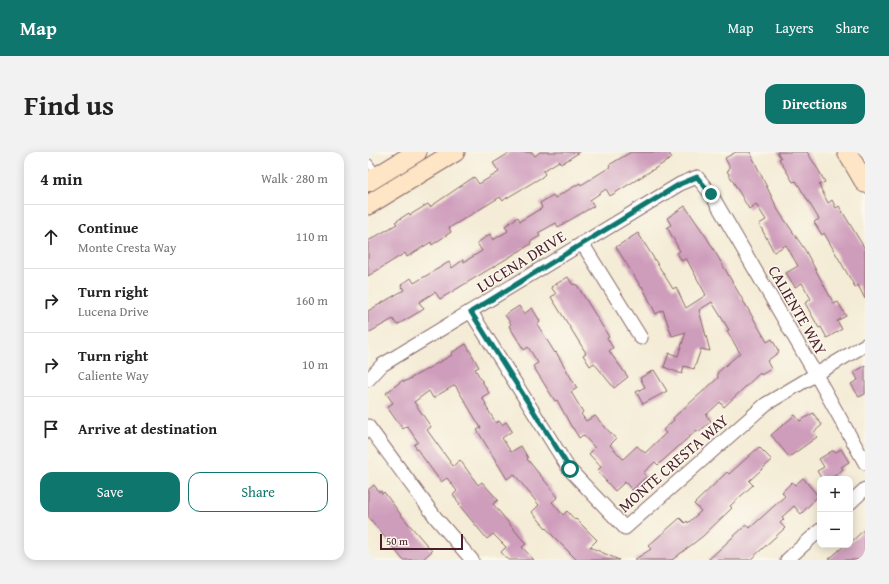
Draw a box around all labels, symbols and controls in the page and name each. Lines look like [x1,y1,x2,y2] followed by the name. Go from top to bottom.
[20,14,57,42] text: Map
[728,18,754,38] text: Map
[776,18,814,38] text: Layers
[836,18,869,38] text: Share
[24,84,114,125] text: Find us
[765,84,865,124] button: Directions
[40,166,82,191] text: 4 min
[261,169,328,188] text: Walk · 280 m
[702,185,720,203] route end
[78,217,139,238] text: Continue
[472,224,570,298] street label: LUCENA DRIVE
[40,226,62,248] icon: ahead
[296,227,328,246] text: 110 m
[78,238,176,257] text: Monte Cresta Way
[763,261,834,360] street label: CALIENTE WAY
[78,281,149,302] text: Turn right
[40,290,62,312] icon: right
[296,291,328,310] text: 160 m
[78,302,149,321] text: Lucena Drive
[78,345,149,366] text: Turn right
[40,354,62,376] icon: right
[302,355,328,374] text: 10 m
[78,366,149,385] text: Caliente Way
[613,408,734,518] street label: MONTE CRESTA WAY
[40,418,62,440] icon: arrive
[78,418,217,439] text: Arrive at destination
[561,460,579,478] route start
[40,472,180,512] button: Save
[188,472,328,512] button: Share
[817,476,853,548] map controls
[817,476,853,512] button: +
[817,512,853,548] button: −
[380,532,463,551] scale bar
[386,533,408,549] text: 50 m

